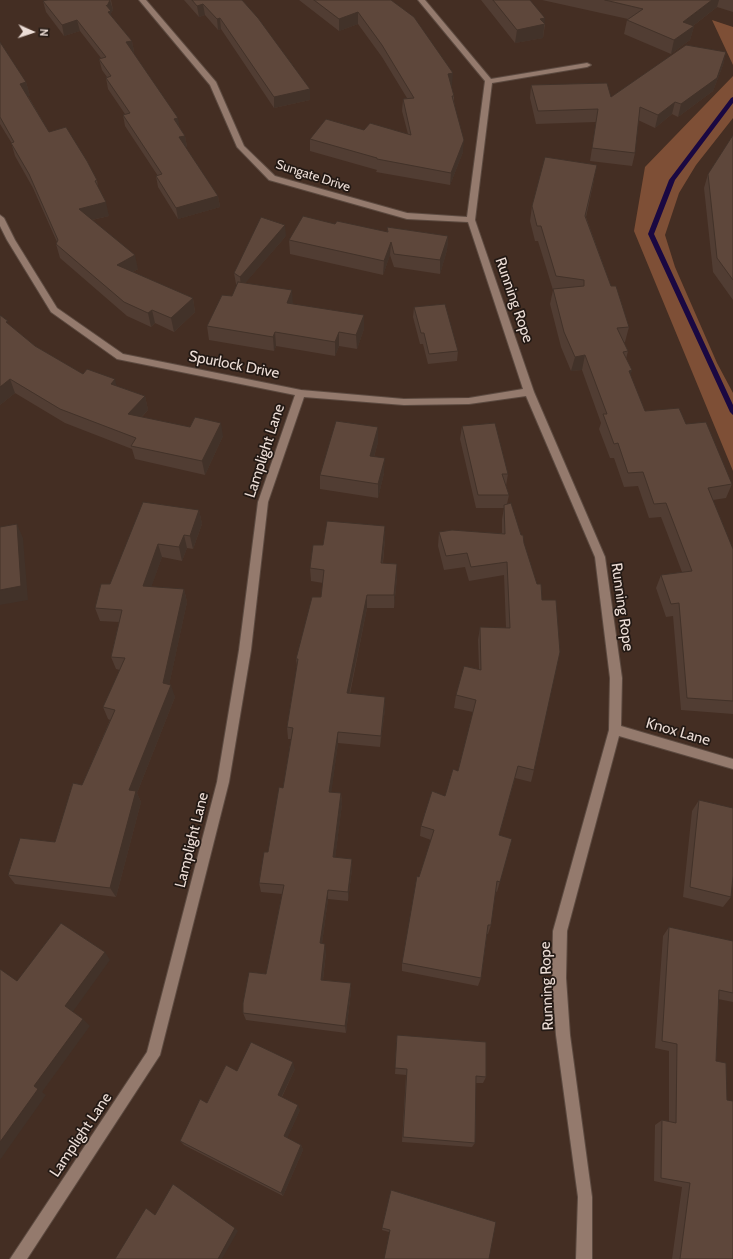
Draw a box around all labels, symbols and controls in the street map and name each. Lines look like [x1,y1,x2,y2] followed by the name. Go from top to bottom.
[12,12,52,52] north arrow
[37,28,51,37] text: N
[274,157,352,195] street label: Sungate Drive
[491,255,537,345] street label: Running Rope
[187,347,281,383] street label: Spurlock Drive
[241,402,289,500] street label: Lamplight Lane
[607,562,637,652] street label: Running Rope
[644,714,712,750] street label: Knox Lane
[171,790,213,890] street label: Lamplight Lane
[536,941,558,1031] street label: Running Rope
[46,1089,116,1181] street label: Lamplight Lane

